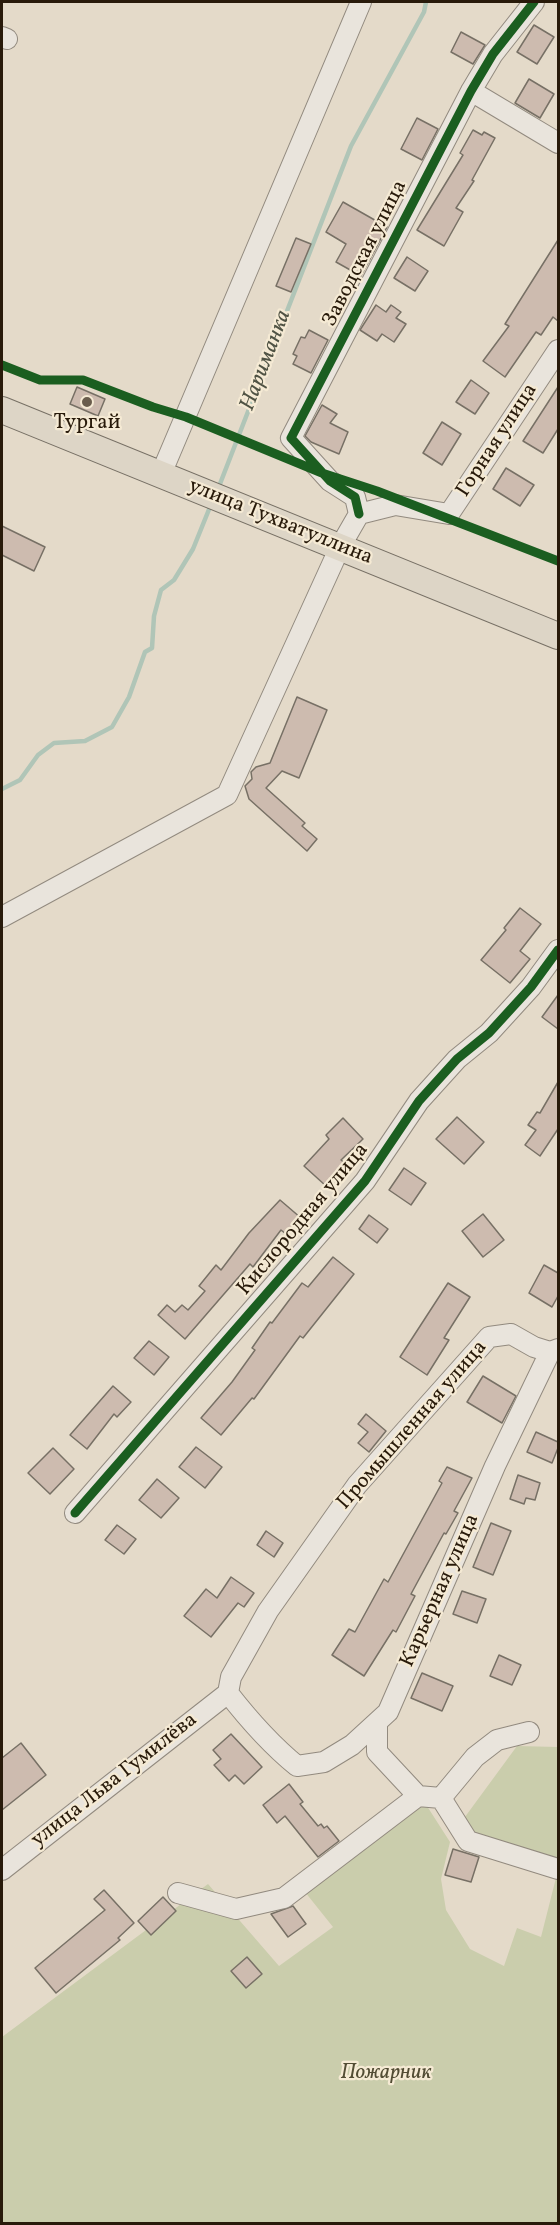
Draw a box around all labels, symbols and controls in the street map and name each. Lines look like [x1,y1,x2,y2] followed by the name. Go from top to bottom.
[318,177,414,331] street label: Заводская улица
[236,307,298,415] water label: Нариманка
[452,379,544,503] street label: Горная улица
[80,395,94,409] marker: Тургай
[53,411,121,437] place label: Тургай
[184,474,376,572] street label: улица Тухватуллина
[233,1139,375,1301] street label: Кислородная улица
[333,1336,493,1516] street label: Промышленная улица
[396,1510,486,1672] street label: Карьерная улица
[27,1708,203,1854] street label: улица Льва Гумилёва
[341,2061,431,2087] park label: Пожарник

